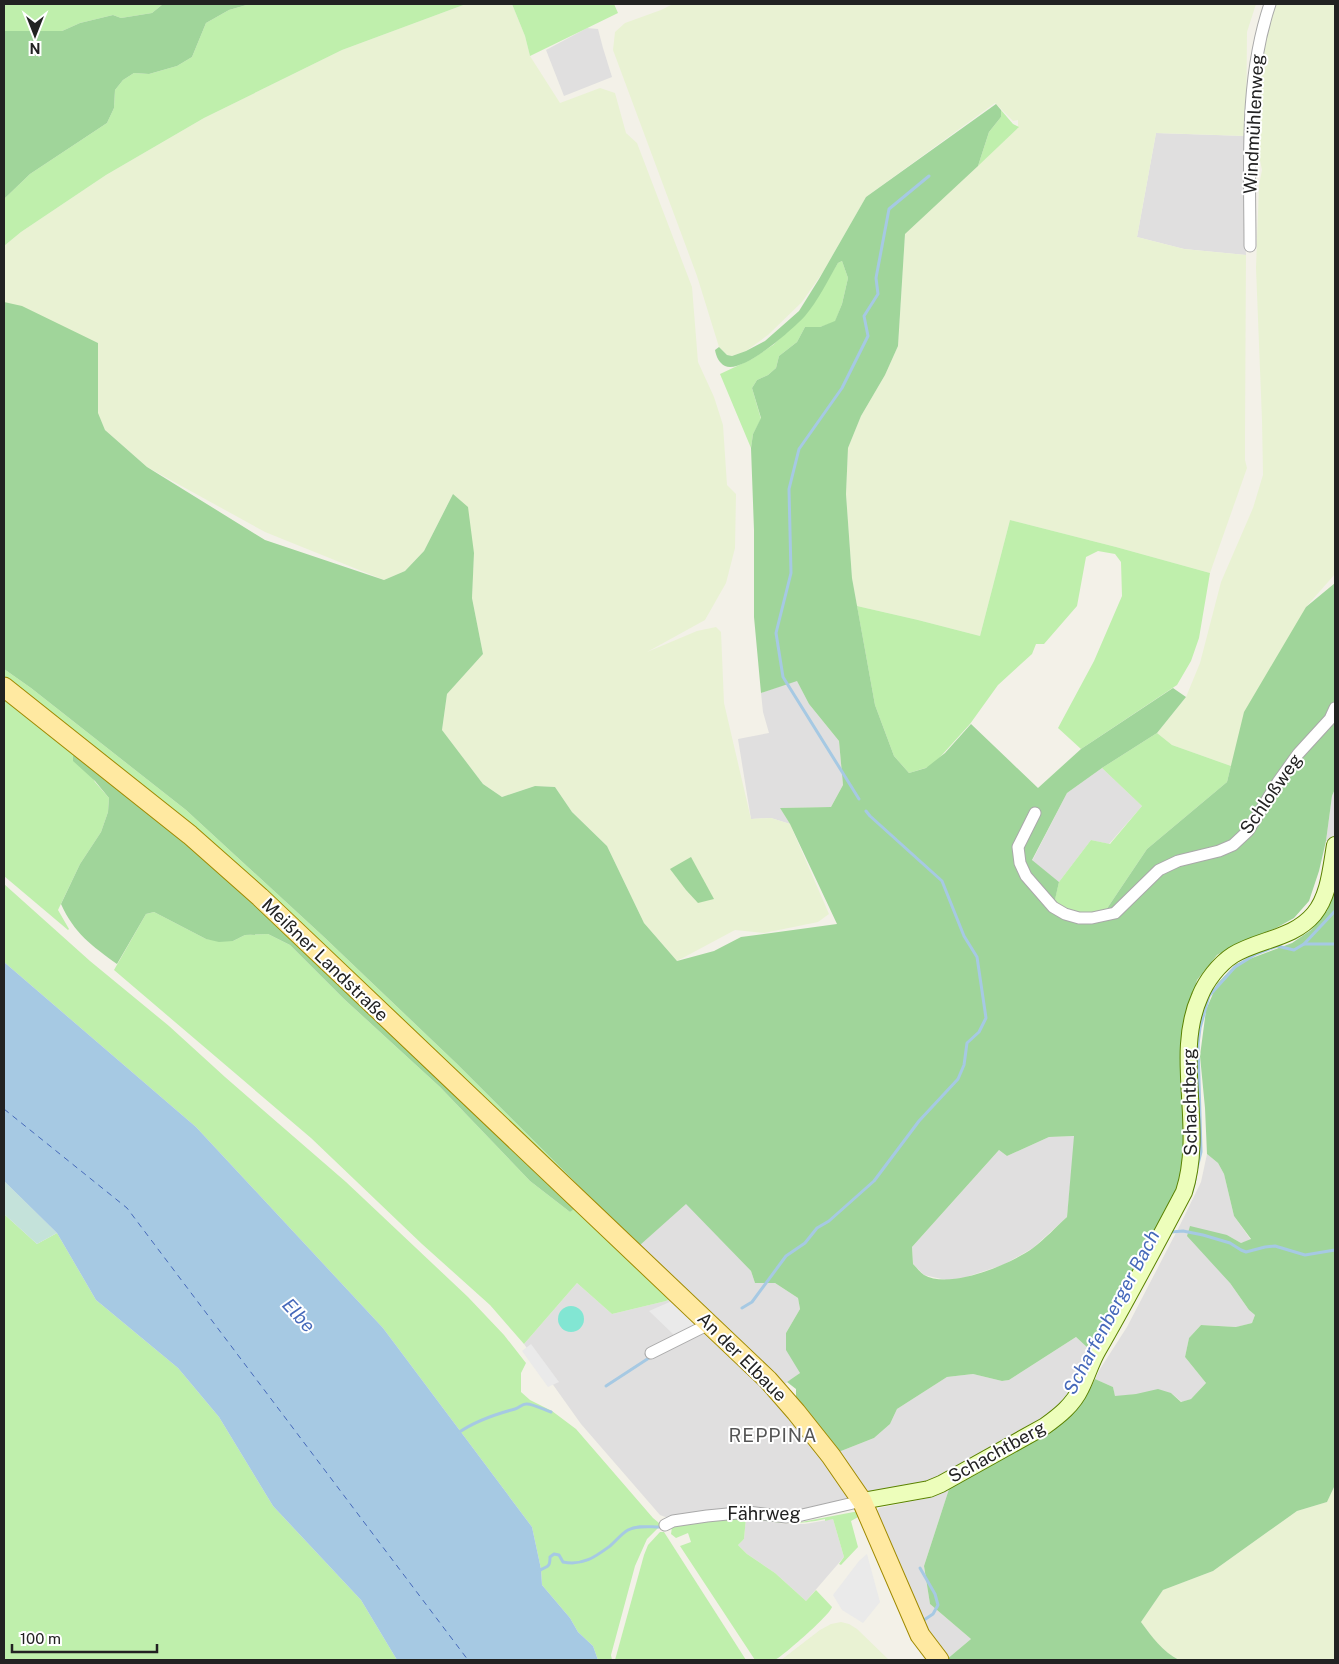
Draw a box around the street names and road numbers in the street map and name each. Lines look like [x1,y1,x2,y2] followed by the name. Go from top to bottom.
[1239,54,1268,194] street label: Windmühlenweg
[1235,750,1306,838] street label: Schloßweg
[258,894,393,1025] street label: Meißner Landstraße
[1178,1048,1201,1156] street label: Schachtberg
[694,1308,791,1405] street label: An der Elbaue
[945,1416,1049,1487] street label: Schachtberg
[727,1503,801,1524] street label: Fährweg

